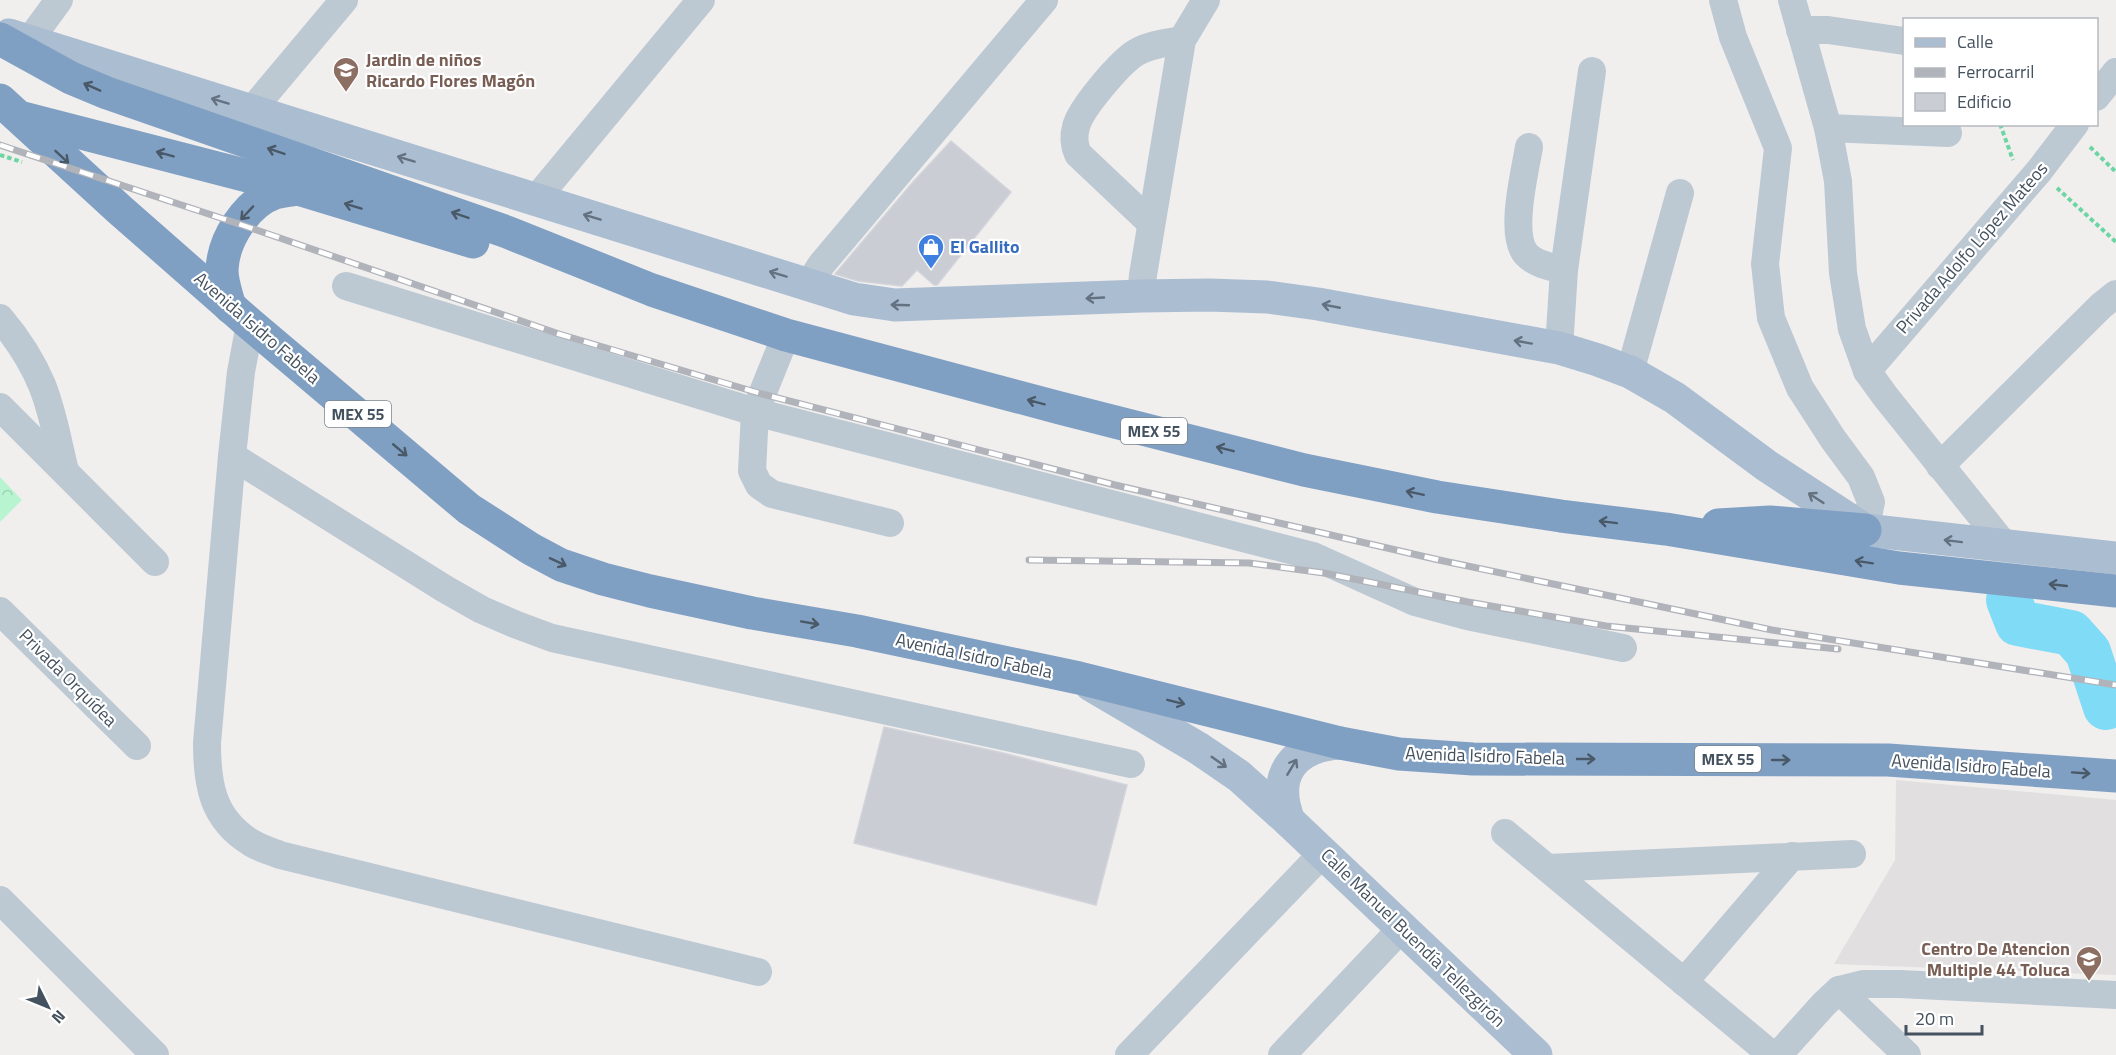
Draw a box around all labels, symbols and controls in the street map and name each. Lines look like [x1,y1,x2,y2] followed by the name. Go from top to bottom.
[1903,18,2098,126] legend
[1957,28,1993,55] text: Calle
[366,46,535,94] place label: Jardin de niños Ricardo Flores Magón
[331,55,361,93] school or university icon: Jardin de niños Ricardo Flores Magón
[1957,58,2034,85] text: Ferrocarril
[83,80,101,91] one-way arrow
[1957,88,2011,115] text: Edificio
[211,95,230,106] one-way arrow
[267,145,286,156] one-way arrow
[156,148,175,160] one-way arrow
[55,150,70,164] one-way arrow
[397,153,416,164] one-way arrow
[1889,156,2054,340] street label: Privada Adolfo López Mateos
[344,200,363,211] one-way arrow
[240,206,255,221] one-way arrow
[451,209,470,220] one-way arrow
[583,211,602,222] one-way arrow
[916,232,946,270] shop icon: El Gallito
[950,233,1019,260] place label: El Gallito
[188,265,326,390] street label: Avenida Isidro Fabela
[769,268,788,279] one-way arrow
[1086,293,1106,304] one-way arrow
[891,299,911,310] one-way arrow
[1322,301,1342,312] one-way arrow
[1514,336,1534,347] one-way arrow
[1027,395,1046,407] one-way arrow
[325,401,391,427] road number: MEX 55
[1121,418,1187,444] road number: MEX 55
[392,443,408,456] one-way arrow
[1216,443,1235,455] one-way arrow
[1406,487,1425,498] one-way arrow
[1808,492,1825,504] one-way arrow
[1598,516,1618,527] one-way arrow
[1944,535,1964,546] one-way arrow
[548,557,566,569] one-way arrow
[1855,557,1875,568] one-way arrow
[2048,579,2068,590] one-way arrow
[799,617,819,628] one-way arrow
[13,622,124,733] street label: Privada Orquídea
[893,626,1055,685] street label: Avenida Isidro Fabela
[1167,697,1186,709] one-way arrow
[1405,739,1565,772] street label: Avenida Isidro Fabela
[1695,746,1761,772] road number: MEX 55
[1891,746,2052,785] street label: Avenida Isidro Fabela
[1576,753,1596,765] one-way arrow
[1771,754,1791,766] one-way arrow
[1210,756,1226,768] one-way arrow
[1286,759,1298,776] one-way arrow
[2070,768,2090,779] one-way arrow
[1315,842,1512,1033] street label: Calle Manuel Buendía Tellezgirón
[1921,935,2070,983] place label: Centro De Atencion Multiple 44 Toluca
[2074,944,2104,982] school or university icon: Centro De Atencion Multiple 44 Toluca
[18,977,78,1037] north arrow
[1906,998,1982,1036] scale bar
[46,1005,72,1029] text: N
[1915,1005,1954,1032] text: 20 m

